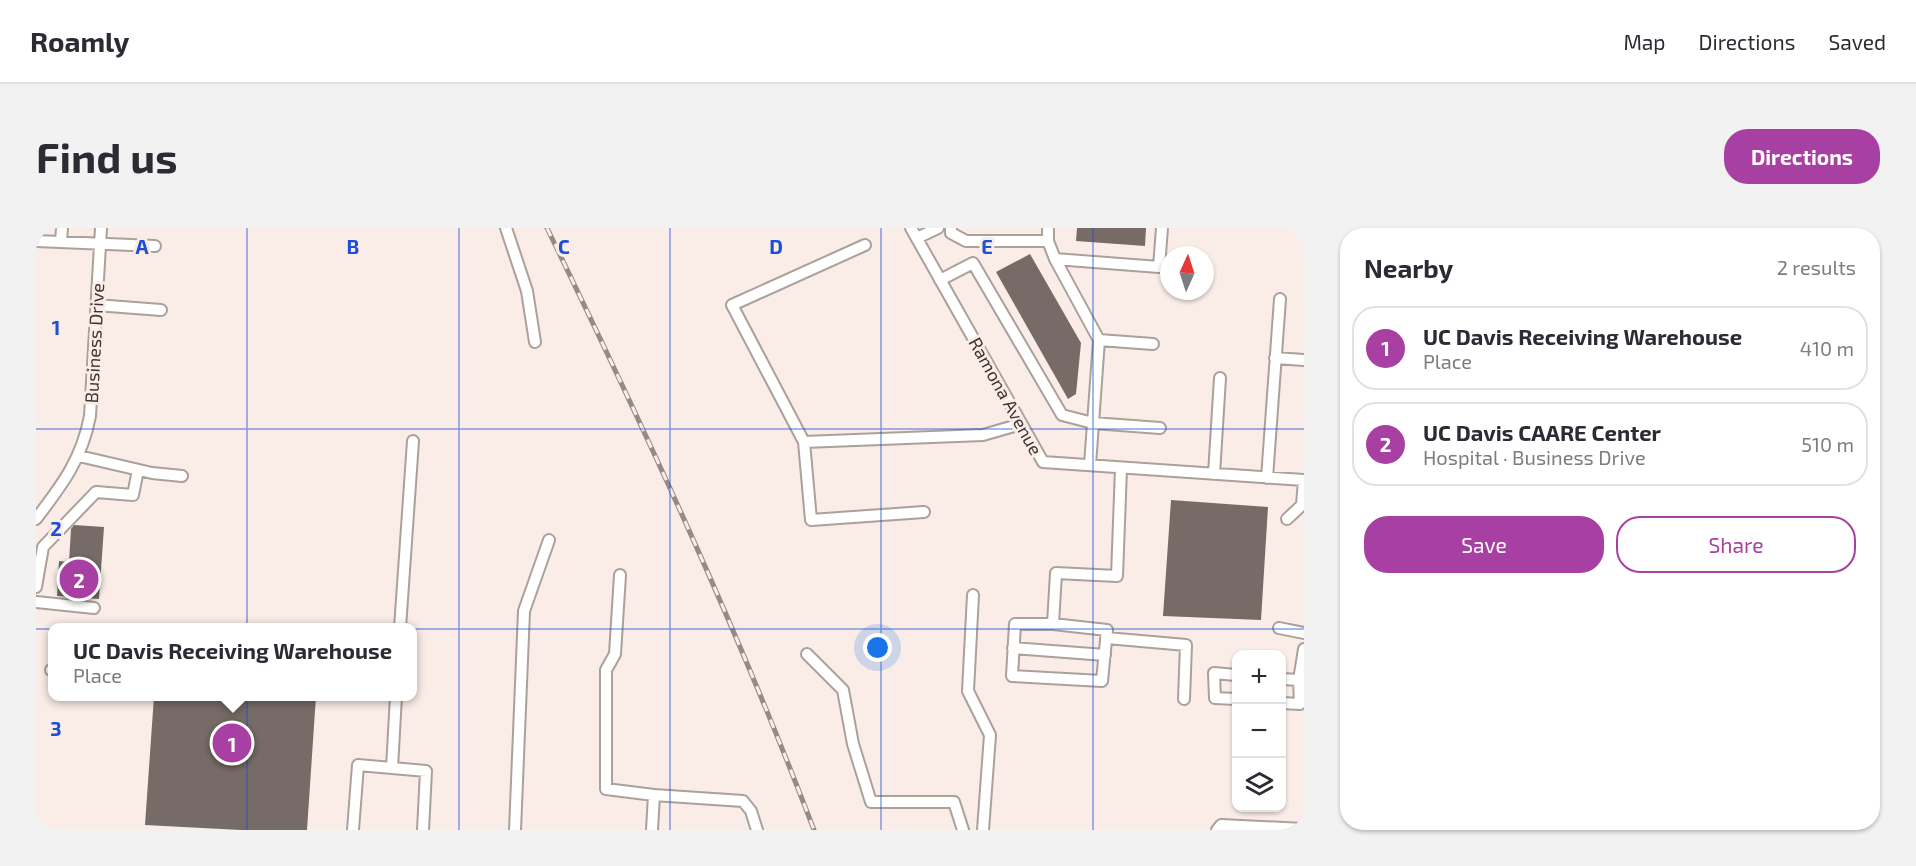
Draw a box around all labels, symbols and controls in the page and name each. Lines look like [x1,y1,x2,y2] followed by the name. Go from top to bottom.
[30,24,129,58] text: Roamly
[1623,29,1666,54] text: Map
[1699,29,1795,54] text: Directions
[1828,29,1886,54] text: Saved
[1724,129,1880,184] button: Directions
[36,131,178,181] text: Find us
[135,234,149,258] text: A
[347,234,359,258] text: B
[558,234,570,258] text: C
[769,234,783,258] text: D
[981,234,993,258] text: E
[1160,246,1214,300] north arrow
[1364,252,1453,283] text: Nearby
[1777,255,1856,279] text: 2 results
[80,282,108,404] street label: Business Drive
[52,315,60,339] text: 1
[1423,323,1742,349] text: UC Davis Receiving Warehouse
[965,333,1047,459] street label: Ramona Avenue
[1381,336,1390,360] text: 1
[1800,336,1854,360] text: 410 m
[1423,349,1472,373] text: Place
[1423,419,1661,445] text: UC Davis CAARE Center
[1380,432,1391,456] text: 2
[1801,432,1854,456] text: 510 m
[1423,445,1646,469] text: Hospital · Business Drive
[50,516,62,540] text: 2
[1364,516,1604,573] button: Save
[1616,516,1856,573] button: Share
[60,556,99,602] pin: 2
[48,623,417,701] popup
[863,633,892,662] your location
[73,637,392,663] text: UC Davis Receiving Warehouse
[1232,650,1286,812] map controls
[1232,650,1286,704] button: +
[73,663,122,687] text: Place
[1232,704,1286,758] button: −
[50,716,62,740] text: 3
[212,720,252,766] pin: 1
[1232,758,1286,812] button: layers

